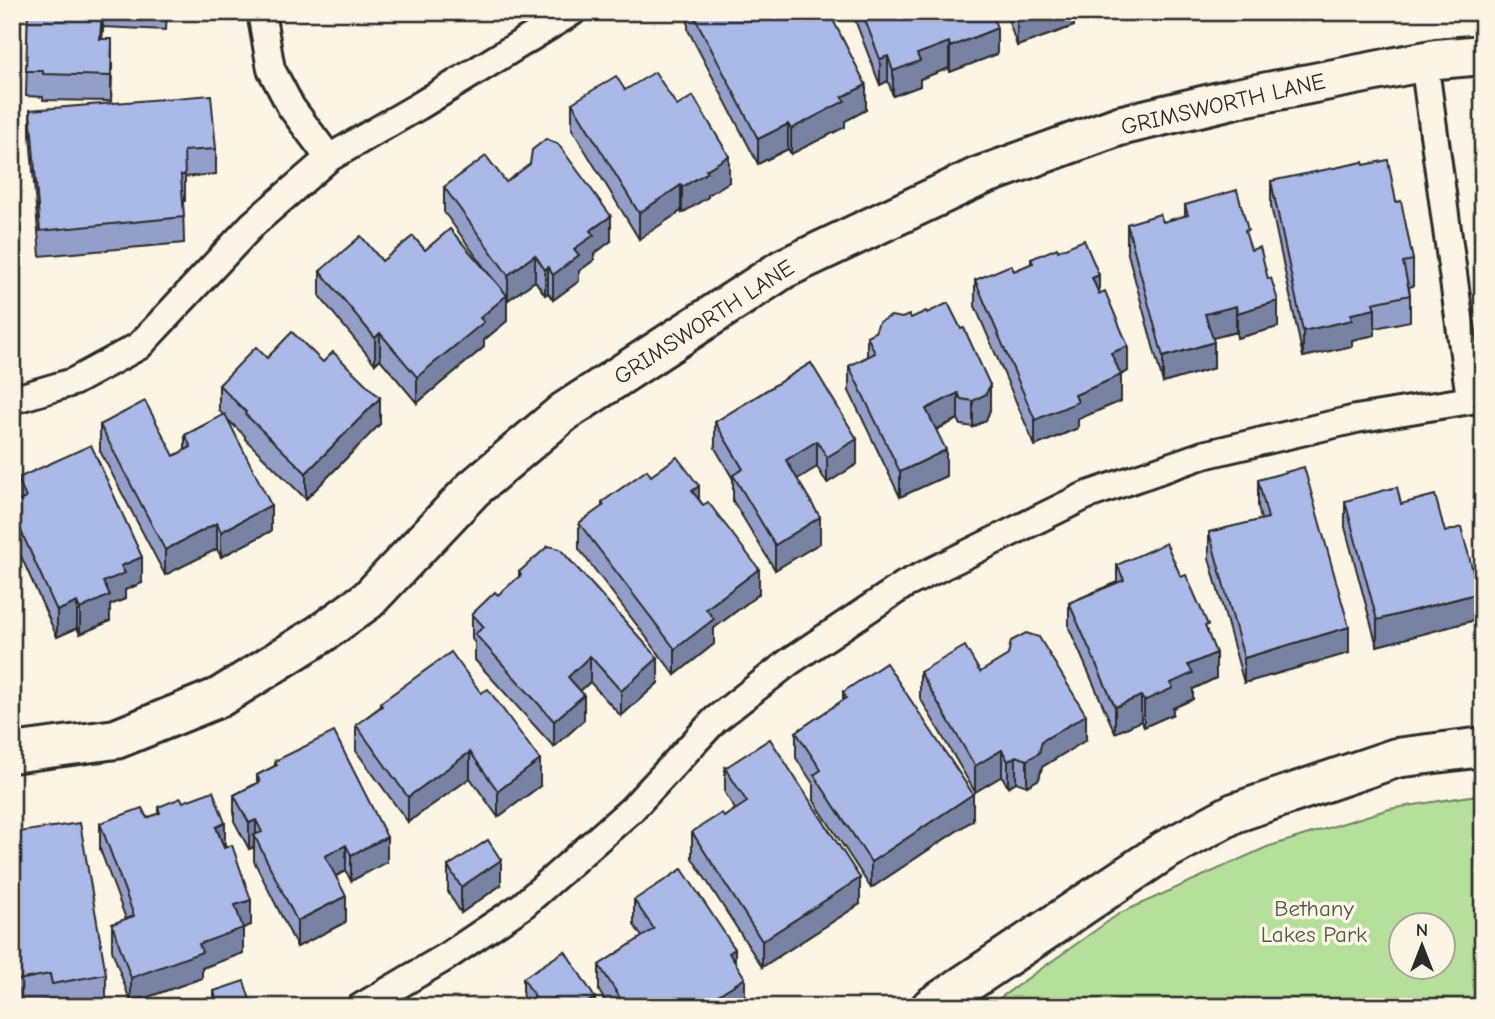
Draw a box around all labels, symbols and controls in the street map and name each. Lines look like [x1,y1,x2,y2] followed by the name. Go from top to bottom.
[1118,67,1328,141] street label: GRIMSWORTH LANE
[609,254,799,390] street label: GRIMSWORTH LANE
[1261,895,1367,948] park label: Bethany Lakes Park
[1386,911,1456,981] north arrow
[1416,919,1428,941] text: N

